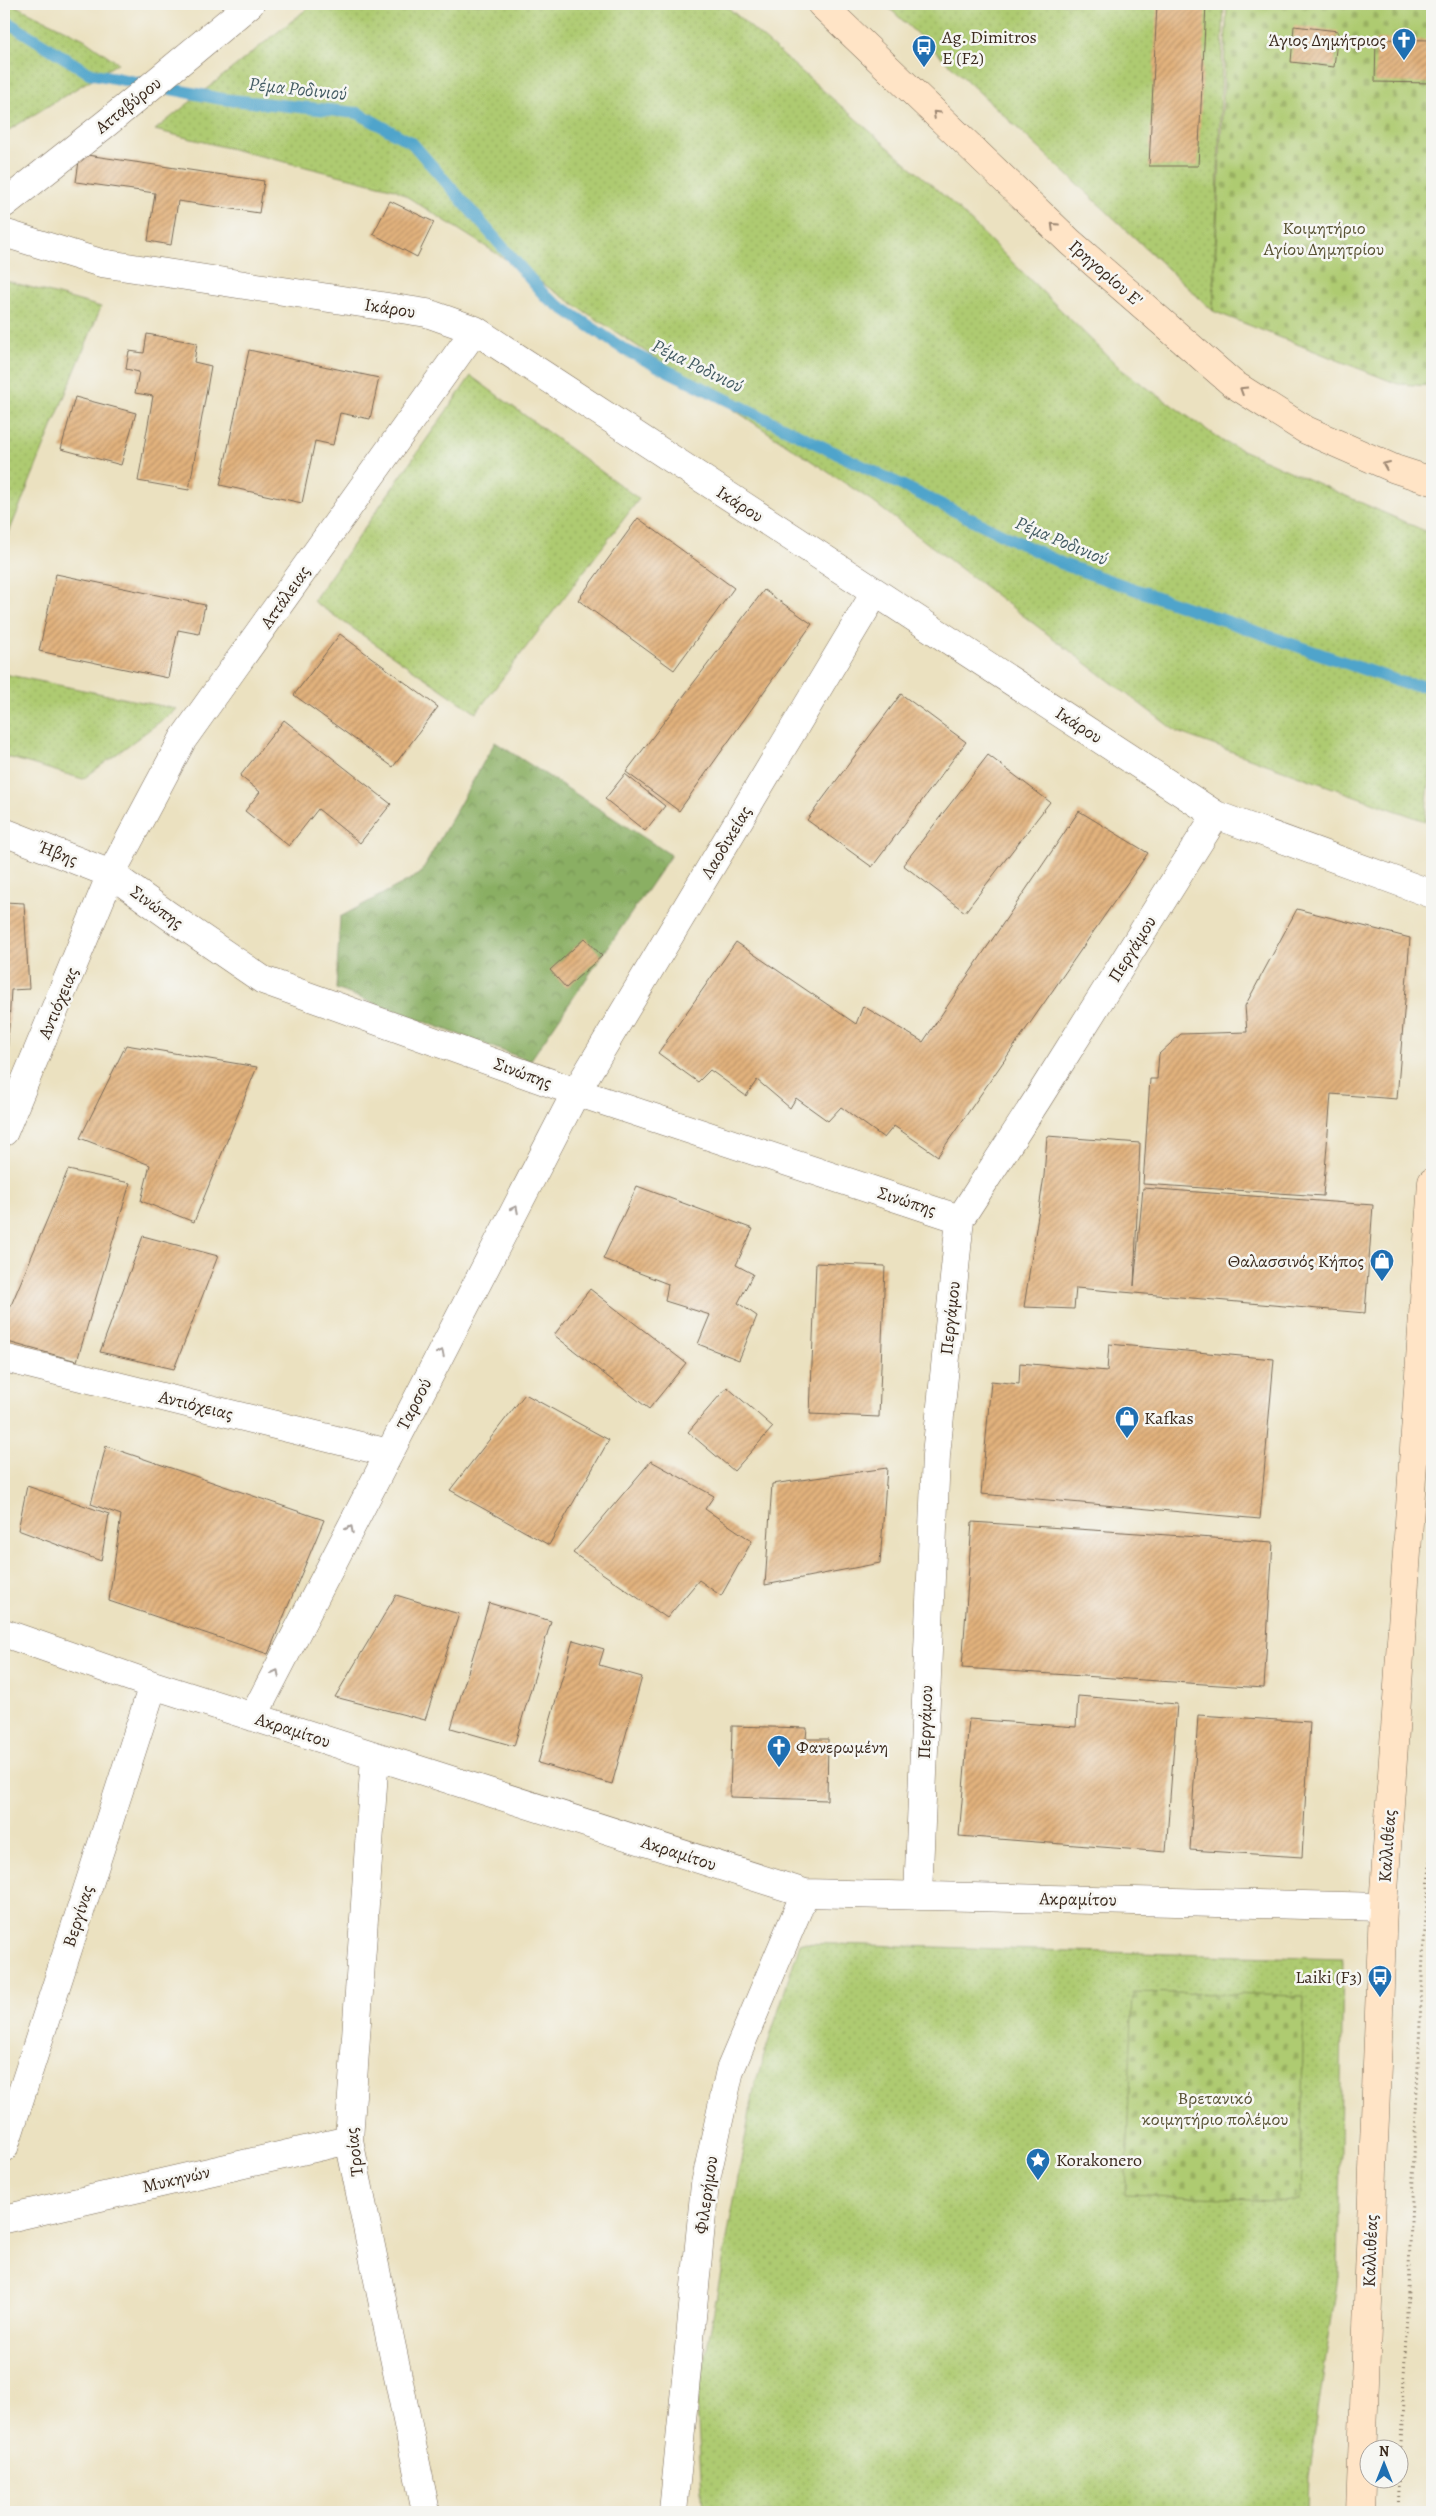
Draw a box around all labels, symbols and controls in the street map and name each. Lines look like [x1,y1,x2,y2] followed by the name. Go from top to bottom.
[941,25,1037,70] place label: Ag. Dimitros E (F2)
[1391,27,1417,61] church icon: Άγιος Δημήτριος
[1268,28,1386,52] place label: Άγιος Δημήτριος
[911,34,937,68] bus stop icon: Ag. Dimitros E (F2)
[89,71,166,140] street label: Ατταβύρου
[248,71,348,107] water label: Ρέμα Ροδινιού
[933,111,942,120] one-way arrow
[1263,216,1384,261] park label: Κοιμητήριο Αγίου Δημητρίου
[1051,223,1060,232] one-way arrow
[1064,234,1148,312] street label: Γρηγορίου Ε'
[363,292,417,324] street label: Ικάρου
[648,333,748,399] water label: Ρέμα Ροδινιού
[1239,387,1248,396] one-way arrow
[1382,460,1391,471] one-way arrow
[712,480,768,528] street label: Ικάρου
[1011,510,1112,572] water label: Ρέμα Ροδινιού
[254,561,315,634] street label: Αττάλειας
[1051,701,1107,749] street label: Ικάρου
[694,801,757,884] street label: Λαοδικείας
[35,835,81,871] street label: Ήβης
[126,880,188,934] street label: Σινώπης
[1102,911,1162,987] street label: Περγάμου
[32,964,84,1043] street label: Αντιόχειας
[491,1051,555,1095] street label: Σινώπης
[875,1180,939,1222] street label: Σινώπης
[509,1205,519,1214] one-way arrow
[1369,1248,1395,1282] shop icon: Θαλασσινός Κήπος
[1228,1249,1364,1273] place label: Θαλασσινός Κήπος
[934,1280,966,1356] street label: Περγάμου
[435,1350,445,1359] one-way arrow
[391,1374,437,1434] street label: Ταρσού
[155,1384,236,1426] street label: Αντιόχειας
[1114,1405,1140,1439] shop icon: Kafkas
[1144,1406,1194,1430] place label: Kafkas
[344,1525,354,1534] one-way arrow
[270,1670,280,1679] one-way arrow
[912,1685,938,1759] street label: Περγάμου
[251,1706,334,1753] street label: Ακραμίτου
[766,1734,792,1768] church icon: Φανερωμένη
[796,1735,888,1759] place label: Φανερωμένη
[1372,1809,1402,1883] street label: Καλλιθέας
[637,1829,720,1876] street label: Ακραμίτου
[57,1882,99,1950] street label: Βεργίνας
[1038,1886,1117,1912] street label: Ακραμίτου
[1367,1964,1393,1998] bus stop icon: Laiki (F3)
[1295,1965,1362,1989] place label: Laiki (F3)
[1141,2086,1289,2131] park label: Βρετανικό κοιμητήριο πολέμου
[339,2126,369,2178] street label: Τροίας
[1025,2147,1051,2181] place icon: Korakonero
[1056,2148,1142,2172] place label: Korakonero
[689,2154,723,2236] street label: Φιλερήμου
[140,2160,212,2198] street label: Μυκηνών
[1357,2214,1383,2288] street label: Καλλιθέας
[1358,2438,1408,2488] north arrow
[1379,2442,1389,2461] text: N

